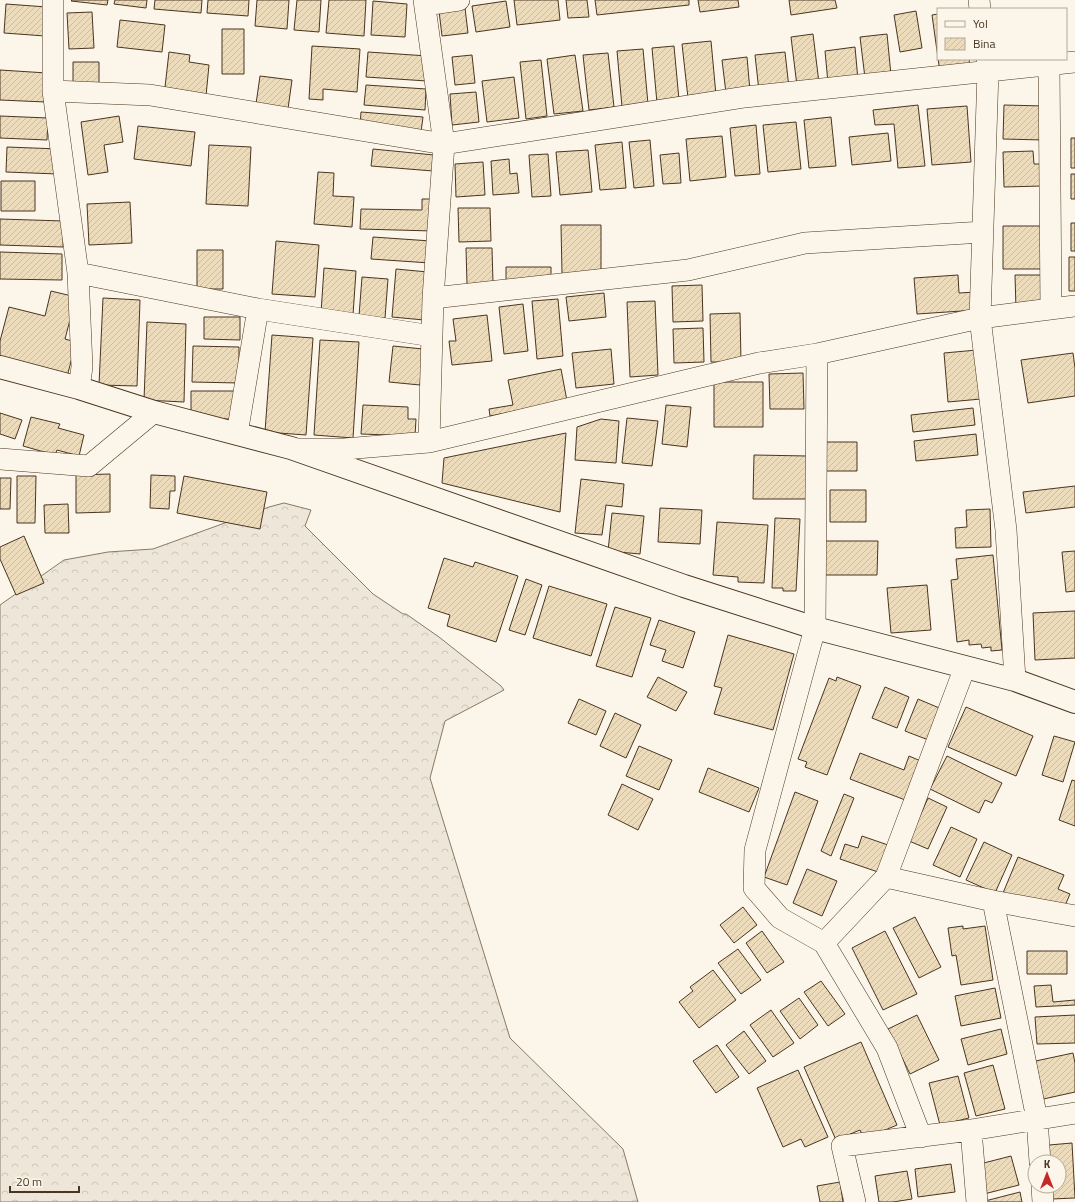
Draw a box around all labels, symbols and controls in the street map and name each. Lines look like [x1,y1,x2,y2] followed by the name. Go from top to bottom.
[937,8,1067,60] legend
[973,14,988,33] text: Yol
[973,34,995,53] text: Bina
[1027,1154,1067,1194] north arrow
[1044,1156,1051,1172] text: K
[10,1168,79,1194] scale bar
[16,1172,42,1191] text: 20 m

